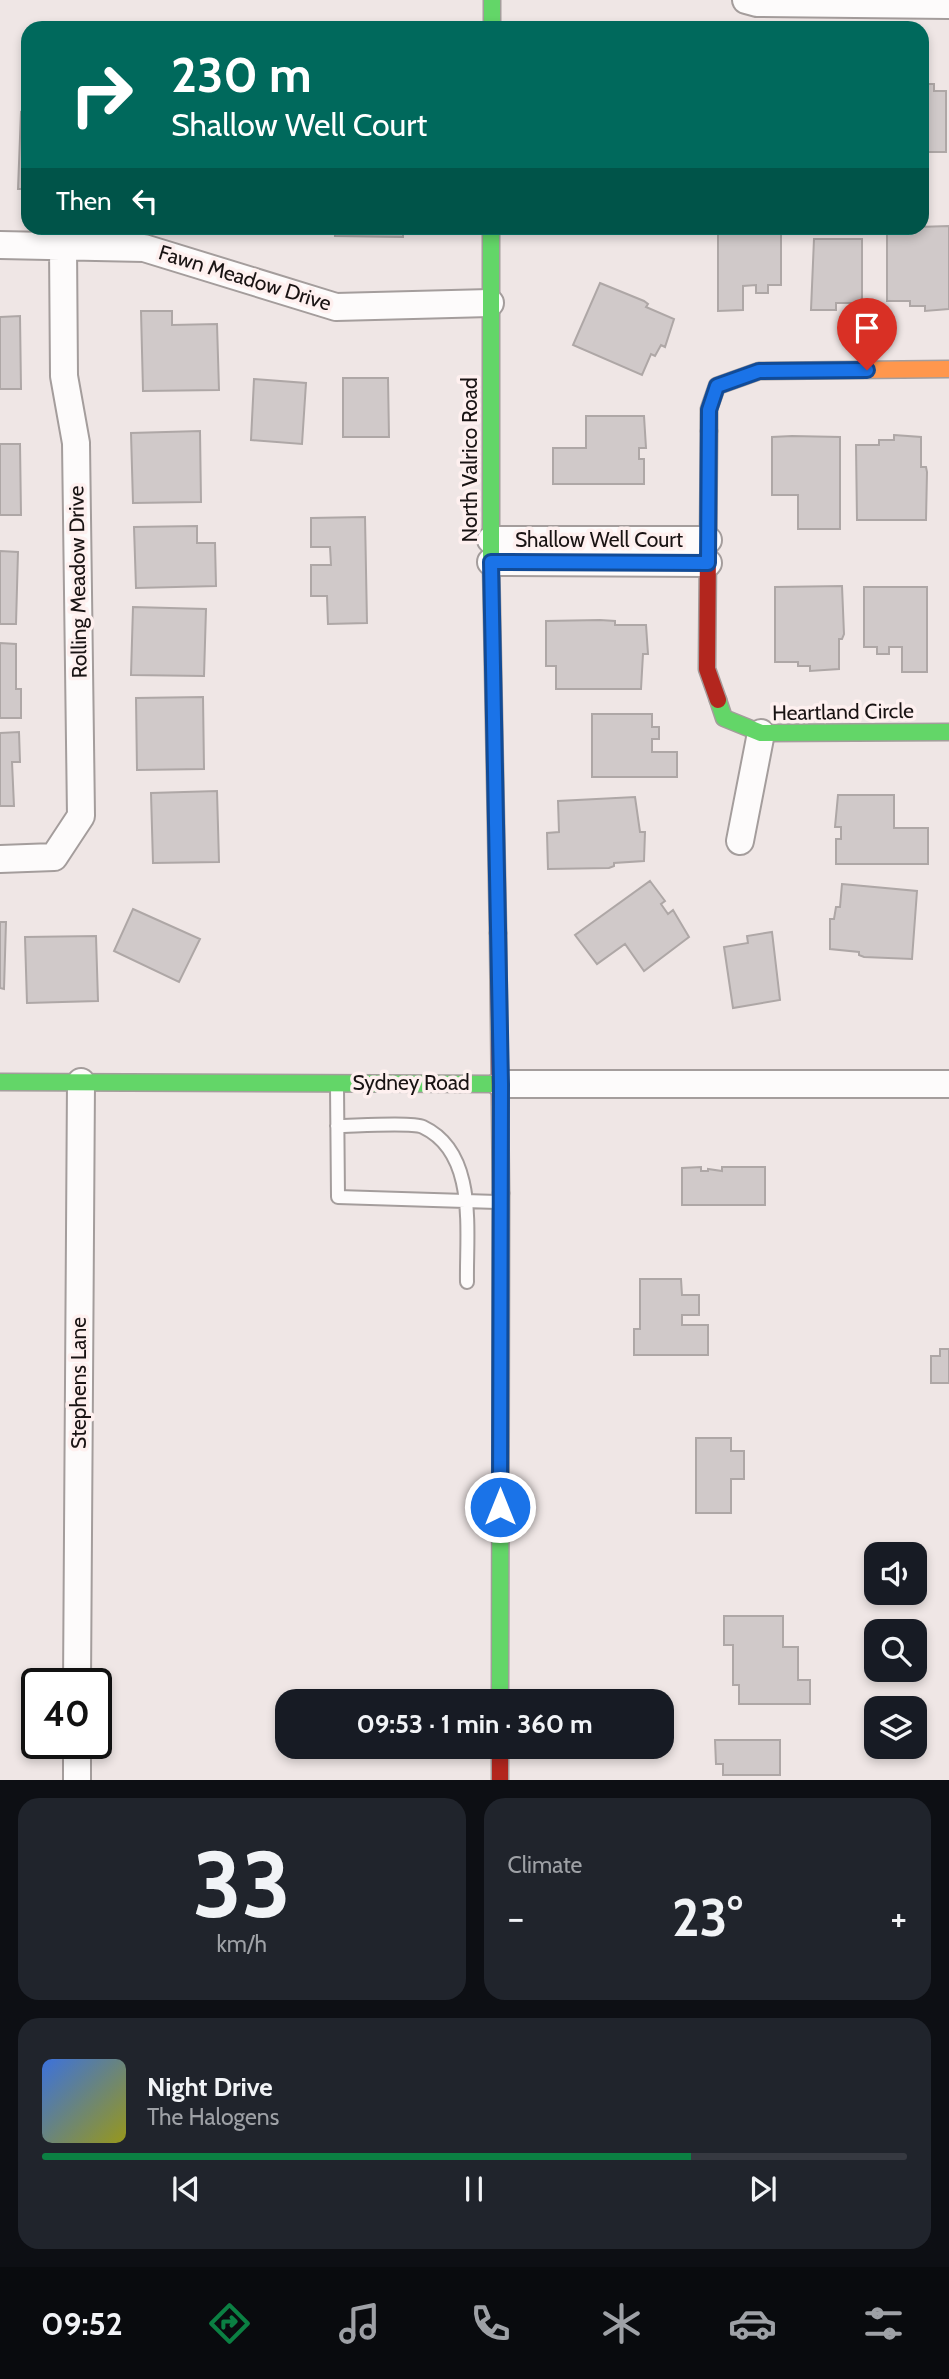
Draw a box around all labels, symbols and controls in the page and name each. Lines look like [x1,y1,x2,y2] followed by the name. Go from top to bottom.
[171,45,312,104] text: 230 m
[56,49,147,140] icon: right
[171,105,427,144] text: Shallow Well Court
[126,182,164,220] icon: left
[56,185,112,217] text: Then
[156,239,335,316] street label: Fawn Meadow Drive
[837,298,897,370] pin
[848,309,886,347] icon: arrive
[457,377,482,543] street label: North Valrico Road
[63,485,92,679] street label: Rolling Meadow Drive
[515,527,683,552] street label: Shallow Well Court
[772,698,914,725] street label: Heartland Circle
[352,1070,470,1095] street label: Sydney Road
[66,1317,91,1449] street label: Stephens Lane
[463,1470,537,1544] position arrow
[864,1542,927,1759] map controls
[864,1542,927,1605] button: sound
[864,1619,927,1682] button: search
[21,1668,112,1759] speed limit sign: 40
[864,1696,927,1759] button: layers
[356,1708,593,1740] text: 09:53 · 1 min · 360 m
[193,1829,291,1940] text: 33
[508,1851,582,1879] text: Climate
[672,1886,743,1949] text: 23°
[508,1894,524,1941] text: −
[890,1894,907,1941] text: +
[217,1930,267,1958] text: km/h
[147,2071,273,2103] text: Night Drive
[147,2103,279,2131] text: The Halogens
[167,2170,205,2208] icon: previous
[455,2170,493,2208] icon: pause
[744,2170,782,2208] icon: next
[205,2299,254,2348] icon: directions
[335,2299,384,2348] icon: music
[466,2299,515,2348] icon: phone
[597,2299,646,2348] icon: climate
[728,2299,777,2348] icon: car
[859,2299,908,2348] icon: filters
[41,2304,123,2343] text: 09:52

